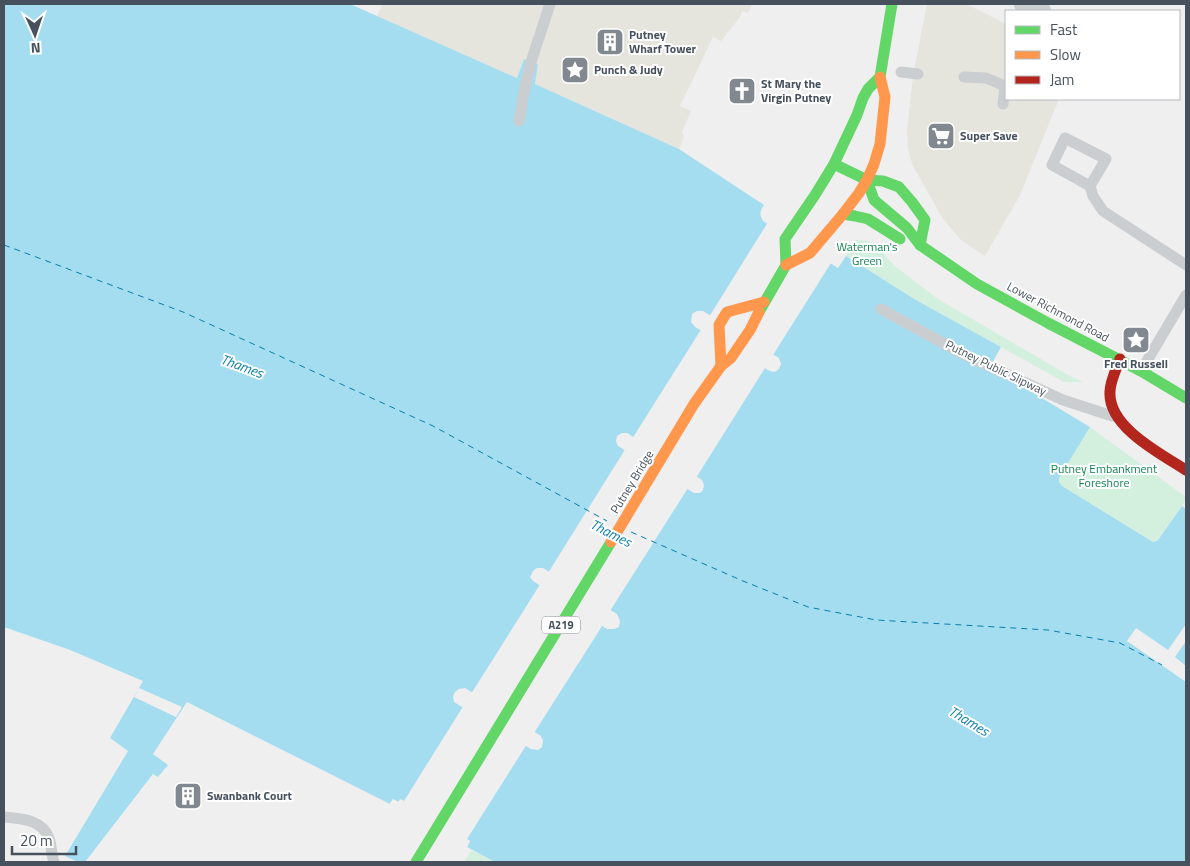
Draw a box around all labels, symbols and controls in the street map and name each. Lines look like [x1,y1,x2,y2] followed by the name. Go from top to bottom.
[10,10,60,60] north arrow
[1005,10,1180,100] legend
[1050,18,1078,41] text: Fast
[629,25,697,58] place label: Putney Wharf Tower
[595,27,625,57] building icon: Putney Wharf Tower
[30,38,41,59] text: N
[1050,43,1081,66] text: Slow
[560,55,590,85] place icon: Punch & Judy
[594,60,663,79] place label: Punch & Judy
[1050,68,1074,91] text: Jam
[761,74,831,107] place label: St Mary the Virgin Putney
[727,76,757,106] church icon: St Mary the Virgin Putney
[926,121,956,151] supermarket icon: Super Save
[960,126,1018,145] place label: Super Save
[836,237,898,270] park label: Waterman's Green
[1004,277,1113,347] street label: Lower Richmond Road
[1121,325,1151,355] place icon: Fred Russell
[942,335,1050,400] street label: Putney Public Slipway
[218,348,267,383] water label: Thames
[1104,354,1168,373] place label: Fred Russell
[605,446,658,517] street label: Putney Bridge
[1051,459,1158,492] park label: Putney Embankment Foreshore
[587,513,636,552] water label: Thames
[542,616,580,634] road number: A219
[945,700,994,741] water label: Thames
[173,781,203,811] building icon: Swanbank Court
[207,786,292,805] place label: Swanbank Court
[12,824,76,856] scale bar
[20,829,53,852] text: 20 m

